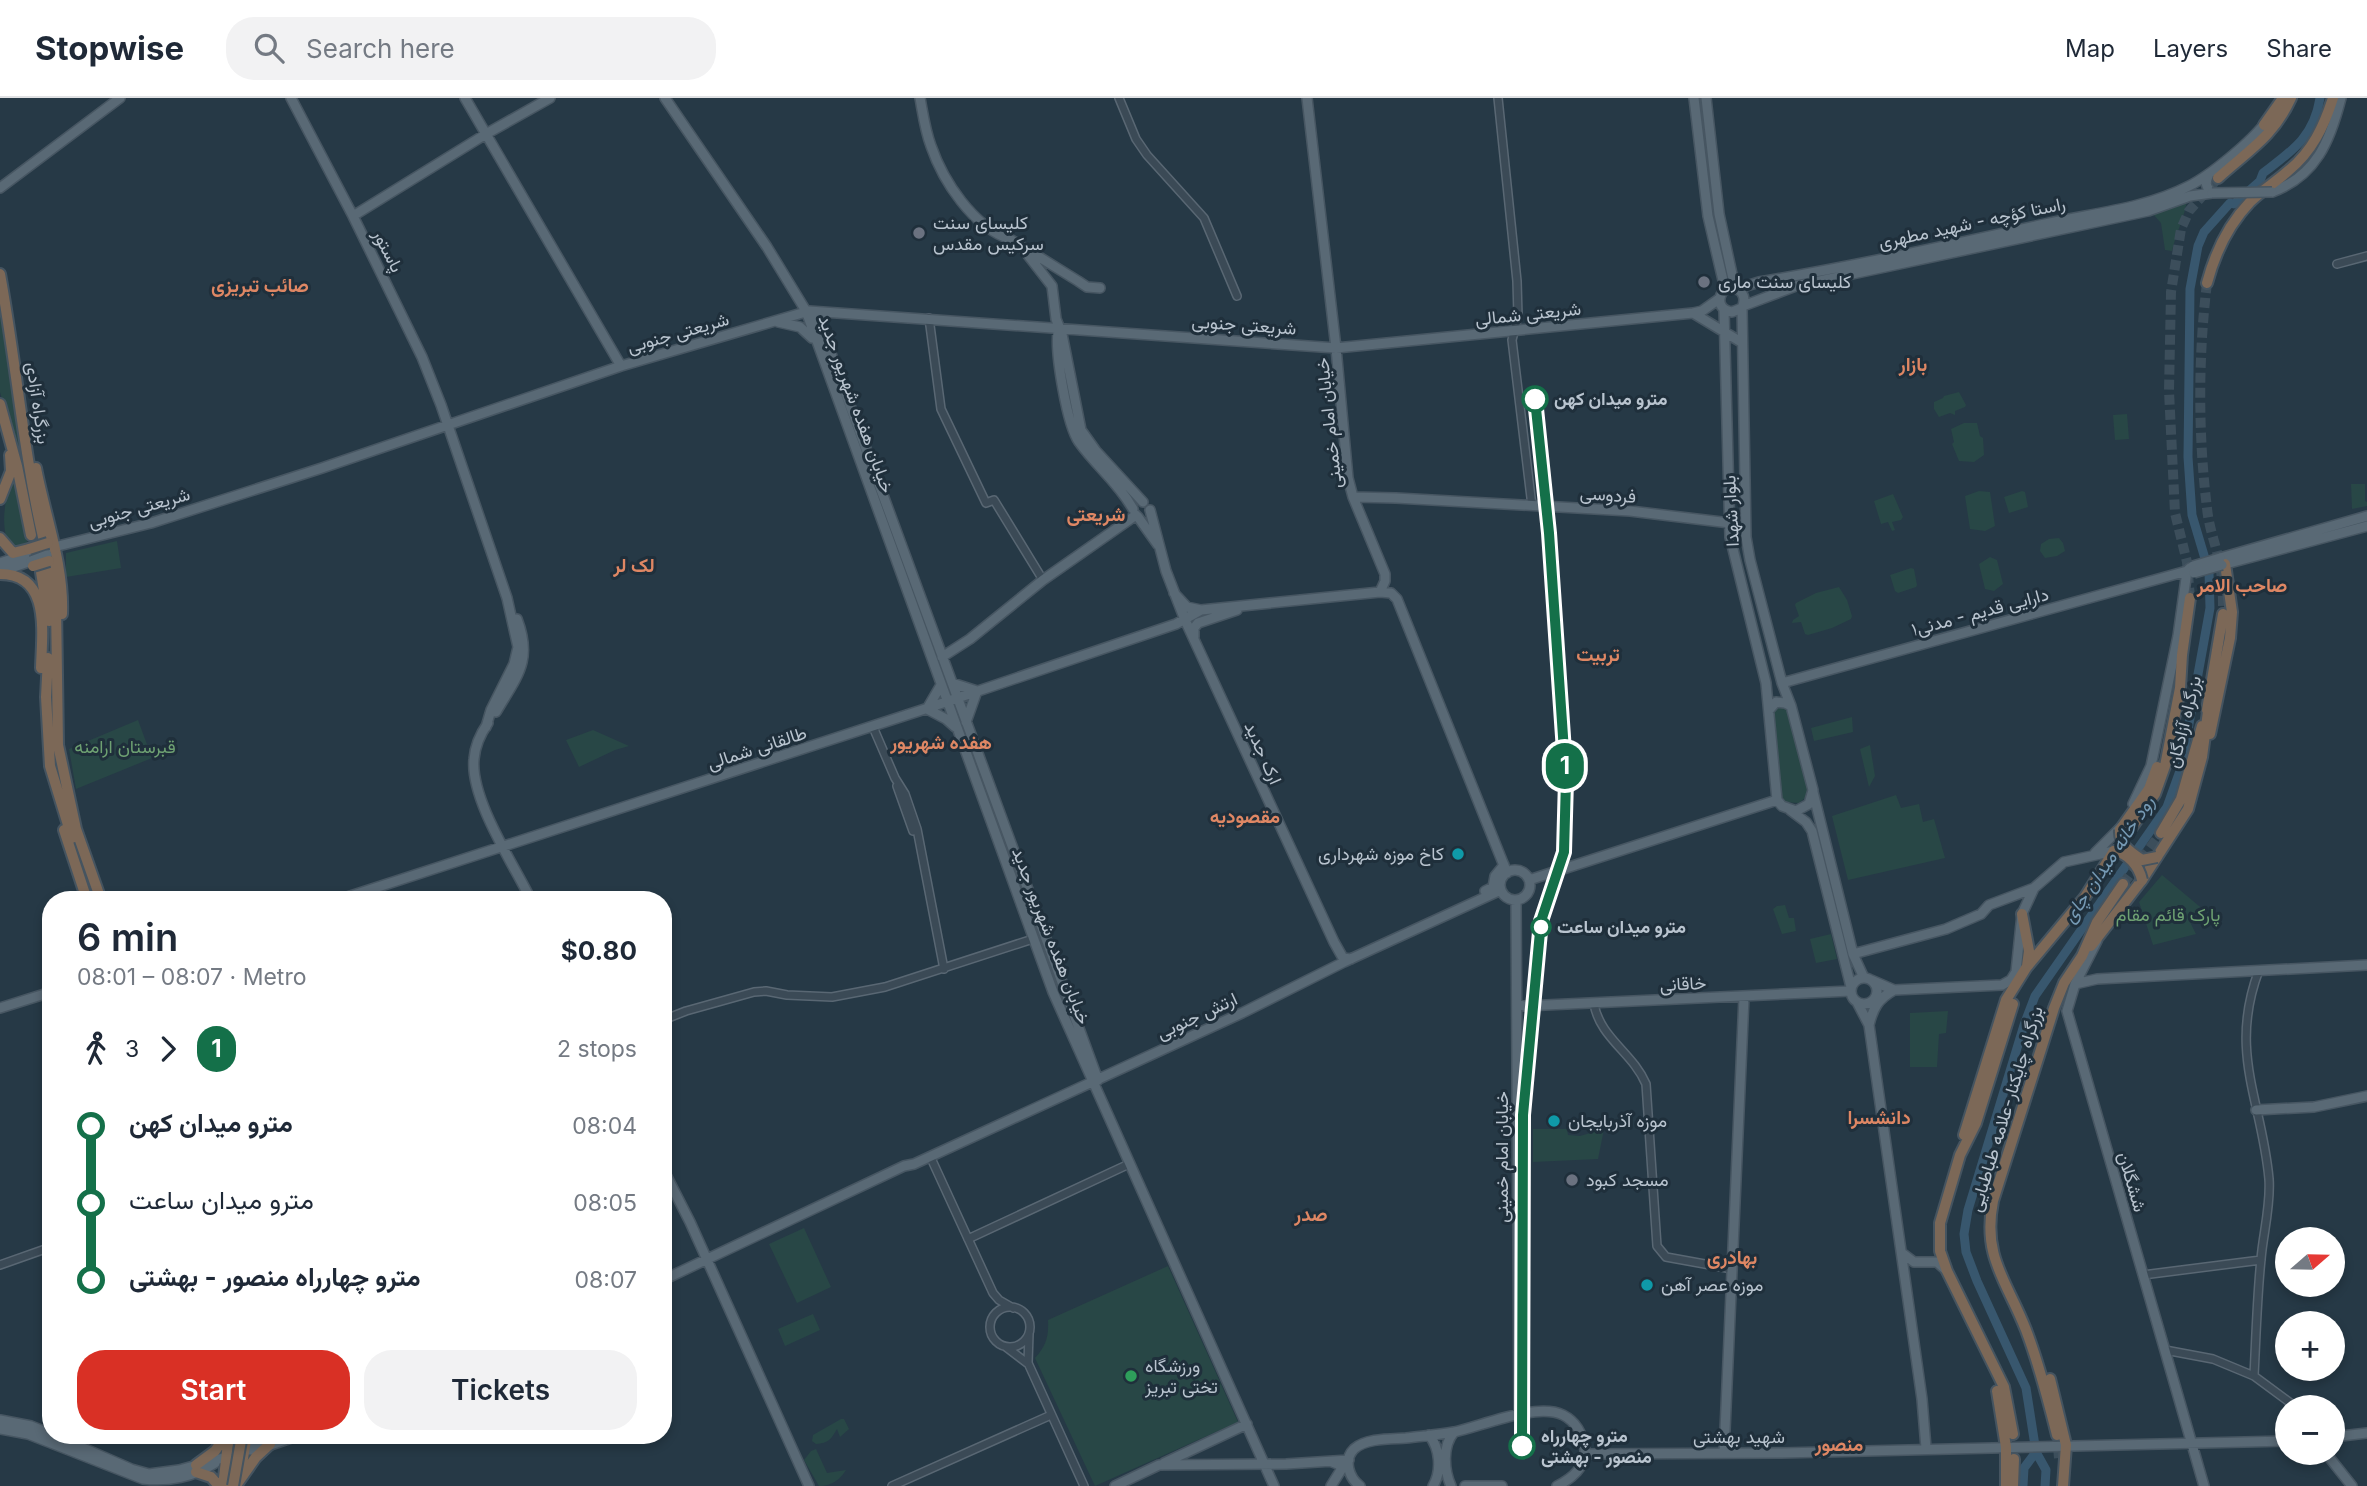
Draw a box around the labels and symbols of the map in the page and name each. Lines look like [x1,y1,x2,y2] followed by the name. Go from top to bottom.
[1877,192,2068,255] street label: راستا کؤچه - شهید مطهری
[933,212,1044,255] place label: کلیسای سنت سرکیس مقدس
[367,225,408,277] street label: پاستور
[911,225,927,241] marker: کلیسای سنت سرکیس مقدس
[1718,271,1851,293] place label: کلیسای سنت ماری
[211,274,309,298] district label: صائب تبریزی
[1696,274,1712,290] marker: کلیسای سنت ماری
[1474,298,1582,330] street label: شریعتی شمالی
[624,308,732,358] street label: شریعتی جنوبی
[1191,310,1297,340] street label: شریعتی جنوبی
[814,312,898,496] street label: خیابان هفده شهریور جدید
[1898,353,1927,377] district label: بازار
[1311,356,1348,490] street label: خیابان امام خمینی
[21,361,55,445] street label: بزرگراه آزادی
[1522,386,1548,412] marker: مترو میدان کهن
[1554,388,1668,410] place label: مترو میدان کهن
[1718,475,1744,547] street label: بلوار شهدا
[1579,482,1637,508] street label: فردوسی
[85,483,193,533] street label: شریعتی جنوبی
[1066,503,1126,527] district label: شریعتی
[612,554,655,578] district label: لک لر
[2196,574,2287,598] district label: صاحب الامر
[1909,583,2051,642] street label: دارایی قدیم - مدنی۱
[1576,643,1620,667] district label: تربیت
[2162,674,2206,770] street label: بزرگراه آزادگان
[1239,718,1287,788] street label: ارک جدید
[704,722,810,774] street label: طالقانی شمالی
[889,731,992,755] district label: هفده شهریور
[74,736,176,758] park label: قبرستان ارامنه
[1542,743,1588,789] line badge: 1
[2057,791,2161,928] water label: رود خانه میدان چای
[1210,805,1280,829] district label: مقصودیه
[1318,843,1444,866] place label: کاخ موزه شهرداری
[1007,844,1095,1028] street label: خیابان هفده شهریور جدید
[1450,846,1466,862] marker: کاخ موزه شهرداری
[2116,904,2220,927] park label: پارک قائم مقام
[1557,916,1686,938] place label: مترو میدان ساعت
[1531,917,1551,937] marker: مترو میدان ساعت
[1659,972,1707,996] street label: خاقانی
[1153,988,1241,1044] street label: ارتش جنوبی
[1964,1003,2049,1215] street label: بزرگراه چایکنار-علامه طباطبایی
[1491,1091,1514,1223] street label: خیابان امام خمینی
[1847,1106,1911,1130] district label: دانشسرا
[1568,1110,1667,1132] place label: موزه آذربایجان
[1546,1113,1562,1129] marker: موزه آذربایجان
[2114,1149,2151,1214] street label: ششگلان
[1586,1169,1669,1191] place label: مسجد کبود
[1564,1172,1580,1188] marker: مسجد کبود
[1293,1203,1328,1227] district label: صدر
[2275,1227,2345,1297] north arrow
[1707,1246,1757,1270] district label: بهادری
[1661,1274,1763,1296] place label: موزه عصر آهن
[1639,1277,1655,1293] marker: موزه عصر آهن
[1144,1355,1218,1398] place label: ورزشگاه تختی تبریز
[1123,1368,1139,1384] marker: ورزشگاه تختی تبریز
[1541,1425,1652,1468] place label: مترو چهارراه منصور - بهشتی
[1693,1426,1785,1448] street label: شهید بهشتى
[1509,1433,1535,1459] marker: مترو چهارراه منصور - بهشتی
[1814,1433,1863,1457] district label: منصور

